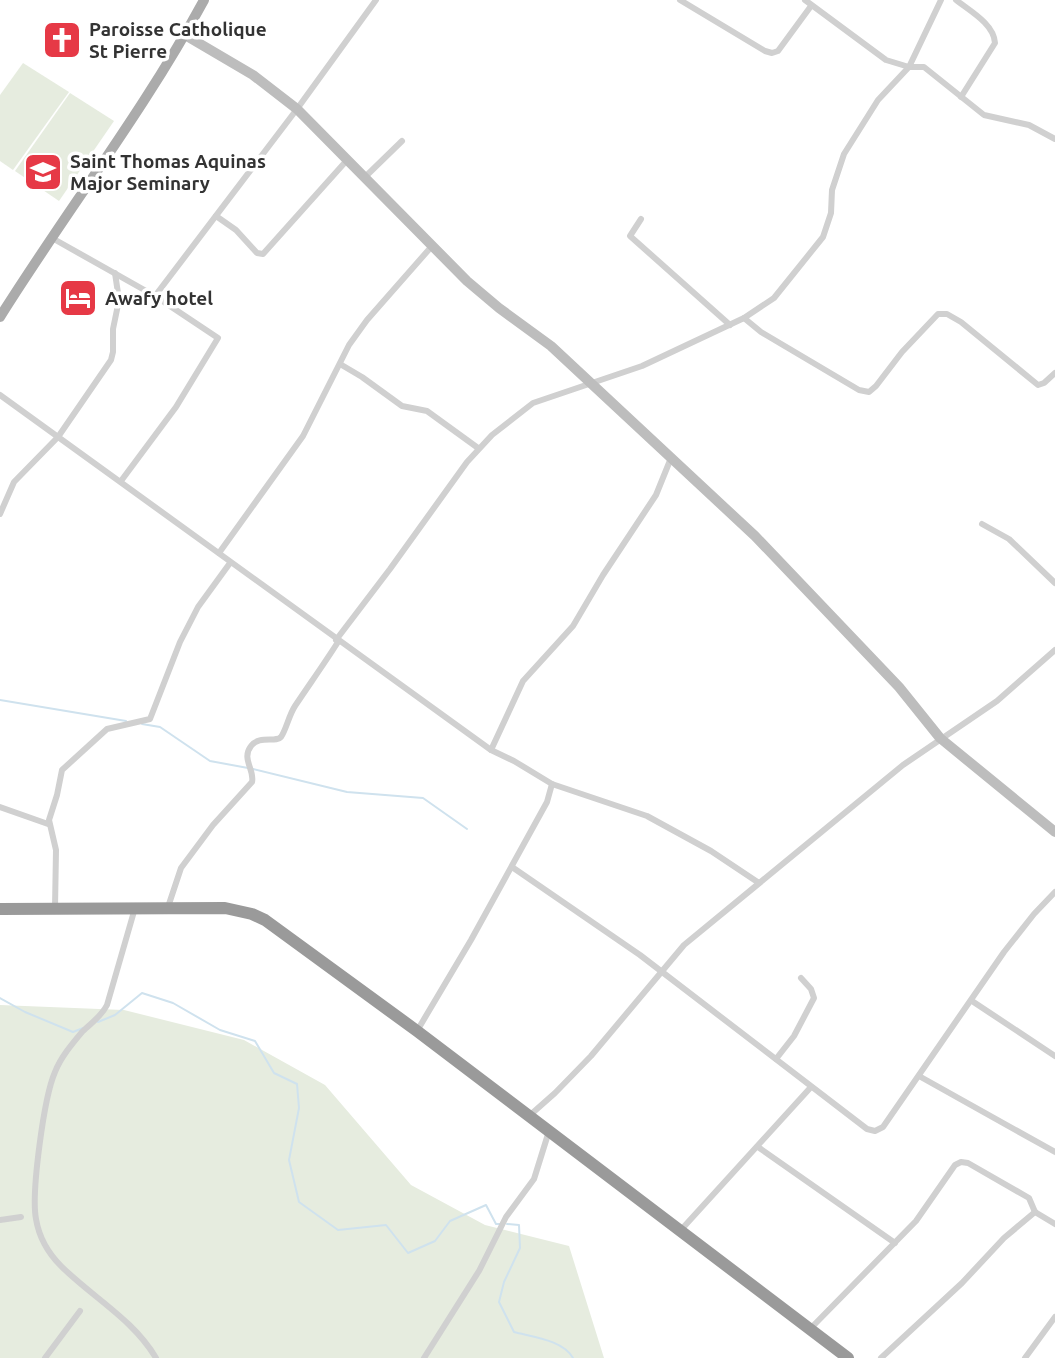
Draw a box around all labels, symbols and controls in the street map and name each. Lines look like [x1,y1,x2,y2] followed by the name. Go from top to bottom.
[89,18,267,62] place label: Paroisse Catholique St Pierre
[41,19,83,61] church icon: Paroisse Catholique St Pierre
[70,150,266,194] place label: Saint Thomas Aquinas Major Seminary
[22,151,64,193] school or university icon: Saint Thomas Aquinas Major Seminary
[57,277,99,319] hotel icon: Awafy hotel
[105,287,213,309] place label: Awafy hotel

